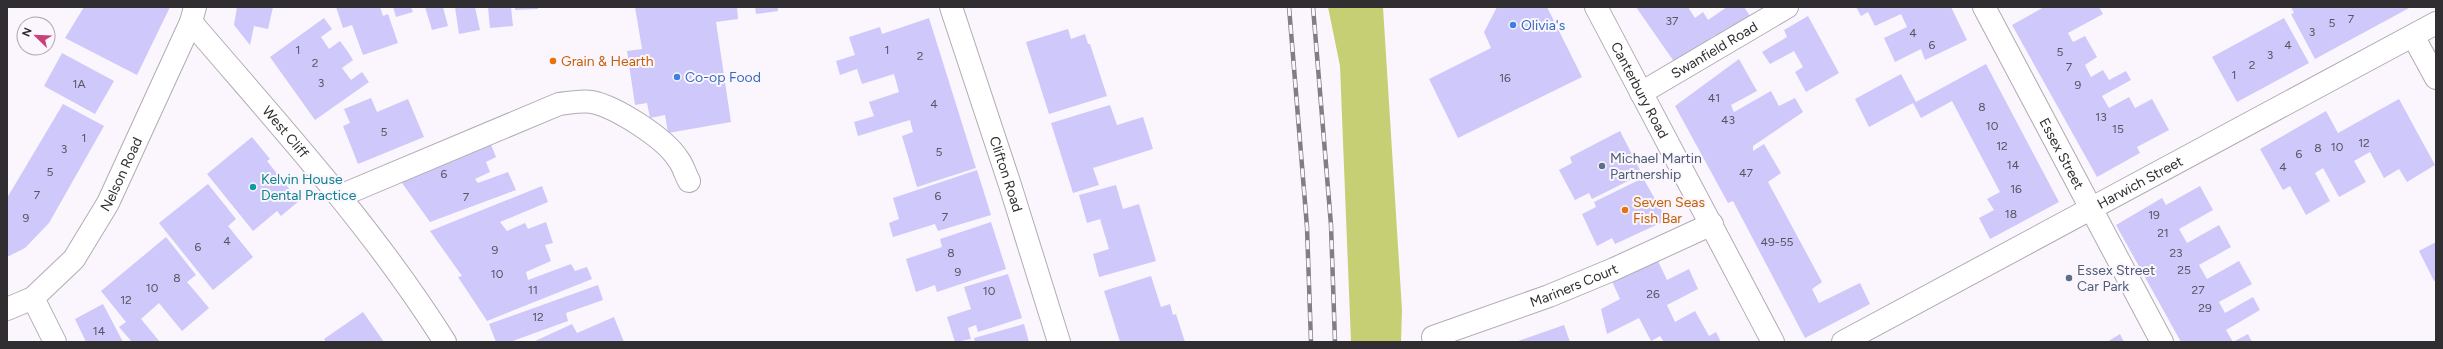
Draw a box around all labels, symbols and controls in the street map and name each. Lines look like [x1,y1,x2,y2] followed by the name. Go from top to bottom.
[2348,12,2355,26] house number: 7
[1666,14,1679,28] house number: 37
[16,16,56,56] north arrow
[2329,16,2336,30] house number: 5
[1521,17,1565,34] place label: Olivia's
[1668,18,1761,82] street label: Swanfield Road
[1508,20,1518,30] marker: Olivia's
[2309,25,2315,39] house number: 3
[20,26,35,39] text: N
[1909,26,1917,40] house number: 4
[1929,38,1936,52] house number: 6
[2284,38,2292,52] house number: 4
[1607,39,1672,141] street label: Canterbury Road
[296,43,300,57] house number: 1
[885,43,889,57] house number: 1
[2057,45,2064,59] house number: 5
[2267,48,2273,62] house number: 3
[917,49,923,63] house number: 2
[561,53,654,70] place label: Grain & Hearth
[312,56,318,70] house number: 2
[548,56,558,66] marker: Grain & Hearth
[2249,58,2255,72] house number: 2
[2066,60,2073,74] house number: 7
[2232,68,2236,82] house number: 1
[685,69,761,86] place label: Co-op Food
[1499,71,1511,85] house number: 16
[672,72,682,82] marker: Co-op Food
[318,76,324,90] house number: 3
[72,77,86,91] house number: 1A
[2075,78,2082,92] house number: 9
[1708,91,1720,105] house number: 41
[930,97,938,111] house number: 4
[1978,100,1986,114] house number: 8
[258,103,313,162] street label: West Cliff
[2095,110,2107,124] house number: 13
[1721,113,1735,127] house number: 43
[2036,115,2087,192] street label: Essex Street
[1986,119,1999,133] house number: 10
[2112,122,2124,136] house number: 15
[381,125,388,139] house number: 5
[82,131,86,145] house number: 1
[985,134,1026,214] street label: Clifton Road
[97,135,146,215] street label: Nelson Road
[2358,136,2370,150] house number: 12
[1996,139,2008,153] house number: 12
[2331,140,2344,154] house number: 10
[2314,141,2322,155] house number: 8
[61,142,67,156] house number: 3
[936,145,943,159] house number: 5
[2296,147,2303,161] house number: 6
[1610,150,1702,183] place label: Michael Martin Partnership
[2094,153,2186,213] street label: Harwich Street
[2007,158,2020,172] house number: 14
[2279,160,2287,174] house number: 4
[1597,161,1607,171] marker: Michael Martin Partnership
[47,165,54,179] house number: 5
[1739,166,1753,180] house number: 47
[441,167,448,181] house number: 6
[261,171,357,204] place label: Kelvin House Dental Practice
[248,182,258,192] marker: Kelvin House Dental Practice
[2010,182,2022,196] house number: 16
[34,188,41,202] house number: 7
[935,189,942,203] house number: 6
[463,190,470,204] house number: 7
[1633,194,1705,227] place label: Seven Seas Fish Bar
[1620,205,1630,215] marker: Seven Seas Fish Bar
[2005,207,2017,221] house number: 18
[2148,208,2160,222] house number: 19
[942,210,949,224] house number: 7
[23,211,30,225] house number: 9
[2157,226,2169,240] house number: 21
[223,234,231,248] house number: 4
[1760,235,1794,249] house number: 49-55
[195,240,202,254] house number: 6
[492,243,499,257] house number: 9
[947,246,955,260] house number: 8
[2169,246,2183,260] house number: 23
[1528,260,1621,311] street label: Mariners Court
[2077,262,2155,295] place label: Essex Street Car Park
[2177,263,2191,277] house number: 25
[955,265,962,279] house number: 9
[491,267,504,281] house number: 10
[173,271,181,285] house number: 8
[2064,273,2074,283] marker: Essex Street Car Park
[146,281,159,295] house number: 10
[528,283,538,297] house number: 11
[2191,283,2205,297] house number: 27
[983,284,996,298] house number: 10
[1646,287,1660,301] house number: 26
[120,293,132,307] house number: 12
[2198,301,2212,315] house number: 29
[532,310,544,324] house number: 12
[93,324,106,338] house number: 14

